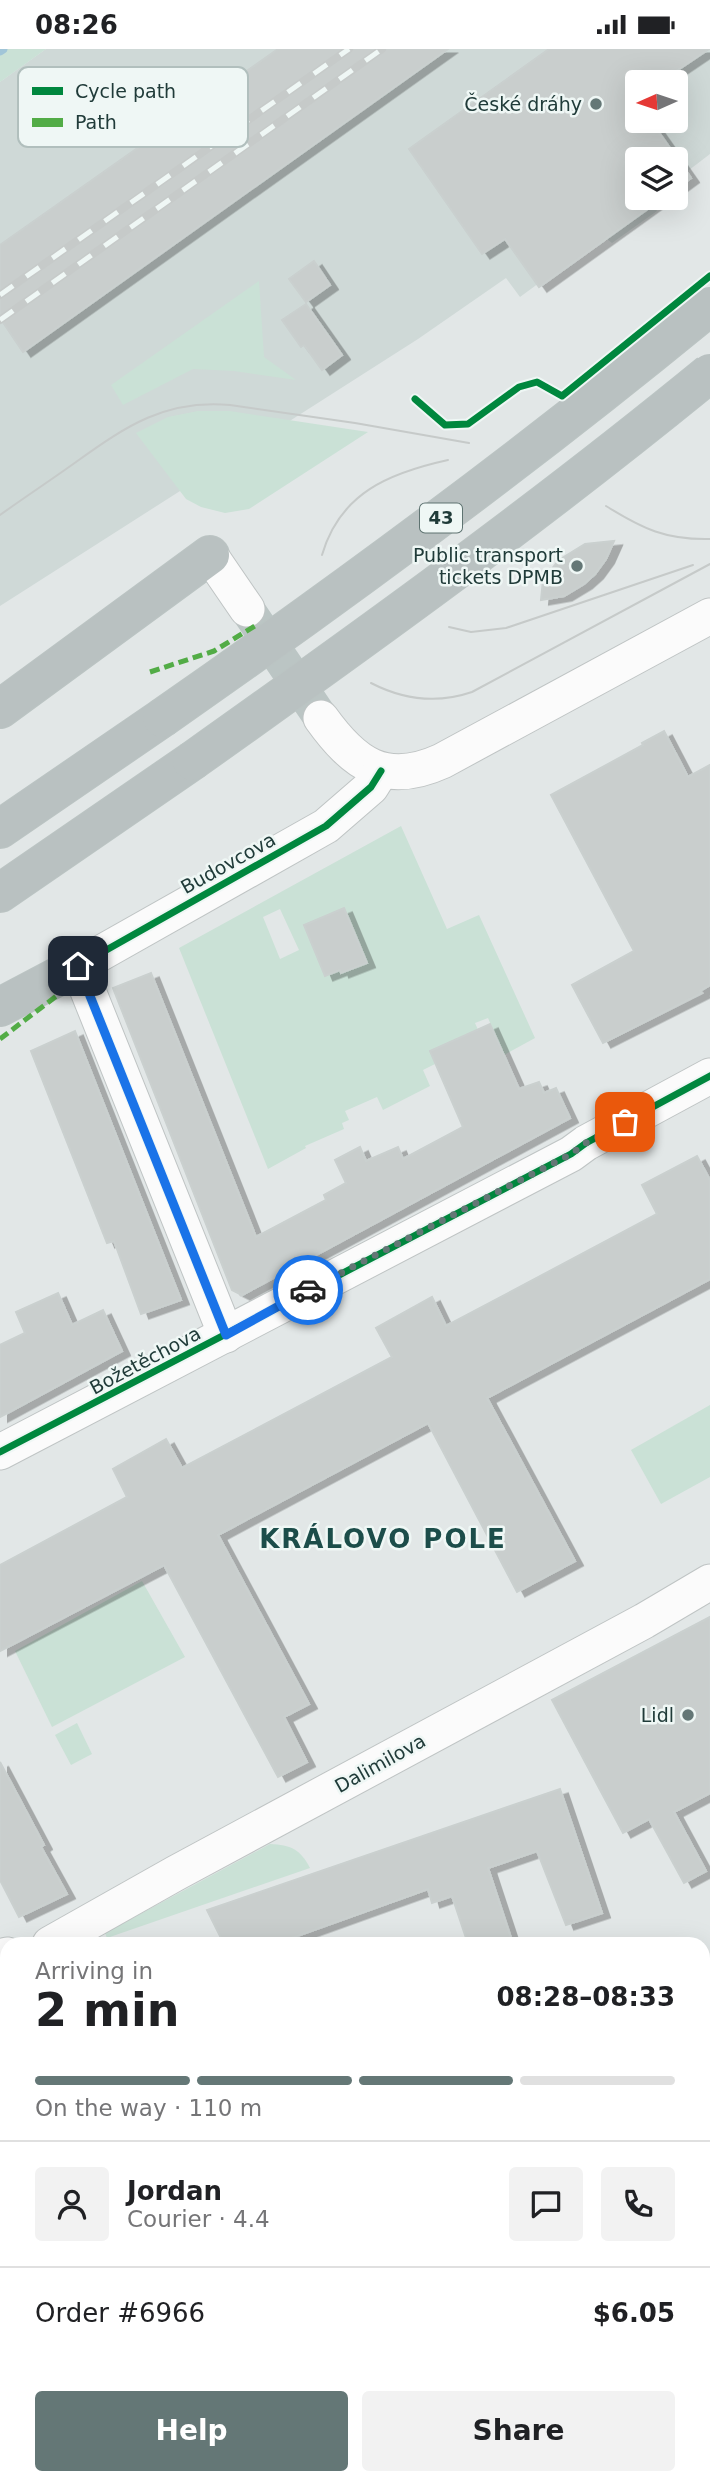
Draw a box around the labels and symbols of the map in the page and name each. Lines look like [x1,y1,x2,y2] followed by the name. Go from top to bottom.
[18,67,248,147] legend
[625,70,688,133] north arrow
[75,80,176,102] text: Cycle path
[464,92,582,115] place label: České dráhy
[588,96,604,112] marker: České dráhy
[75,111,117,133] text: Path
[420,503,462,533] road number: 43
[413,544,563,588] place label: Public transport tickets DPMB
[569,558,585,574] marker: Public transport tickets DPMB
[177,828,279,898] street label: Budovcova
[48,936,108,996] pin
[595,1092,655,1152] pin
[273,1255,343,1325] courier
[86,1322,204,1398] street label: Božetěchova
[259,1523,507,1554] district label: KRÁLOVO POLE
[641,1704,674,1726] place label: Lidl
[680,1707,696,1723] marker: Lidl
[331,1729,429,1797] street label: Dalimilova

